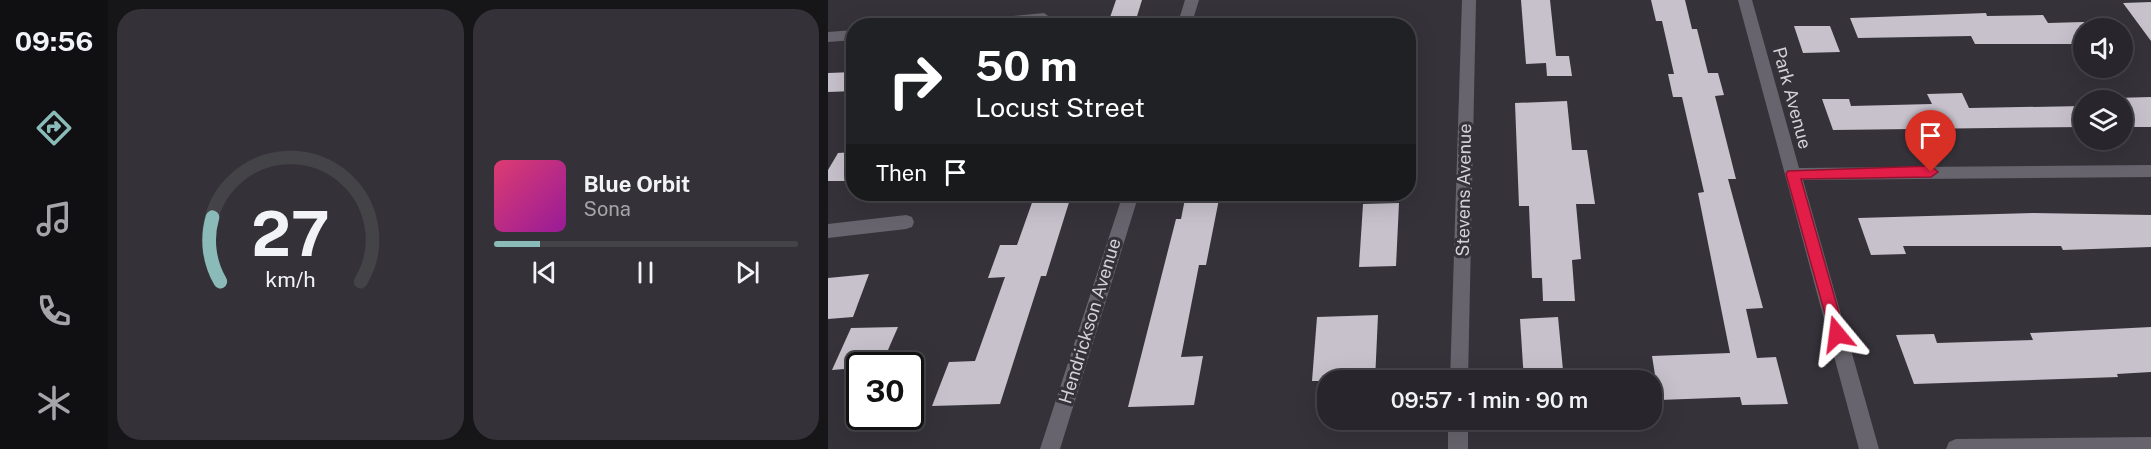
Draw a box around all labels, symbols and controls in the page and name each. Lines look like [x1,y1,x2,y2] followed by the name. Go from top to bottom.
[2073,18,2133,150] map controls
[2073,18,2133,78] button: sound
[15,25,93,57] text: 09:56
[975,41,1078,90] text: 50 m
[876,42,954,120] icon: right
[1769,45,1816,151] street label: Park Avenue
[2073,90,2133,150] button: layers
[975,91,1145,123] text: Locust Street
[33,107,75,149] icon: directions
[1905,110,1956,172] pin
[1914,119,1947,152] icon: arrive
[1452,123,1475,257] street label: Stevens Avenue
[939,156,972,189] icon: arrive
[876,160,927,186] text: Then
[584,171,690,197] text: Blue Orbit
[251,197,330,270] text: 27
[584,197,631,221] text: Sona
[33,198,75,240] icon: music
[1054,236,1125,406] street label: Hendrickson Avenue
[528,256,561,289] icon: previous
[629,256,662,289] icon: pause
[731,256,764,289] icon: next
[265,267,315,292] text: km/h
[33,290,75,332] icon: phone
[1805,302,1869,366] position arrow
[846,352,924,430] speed limit sign: 30
[33,382,75,424] icon: climate
[1391,387,1588,413] text: 09:57 · 1 min · 90 m

